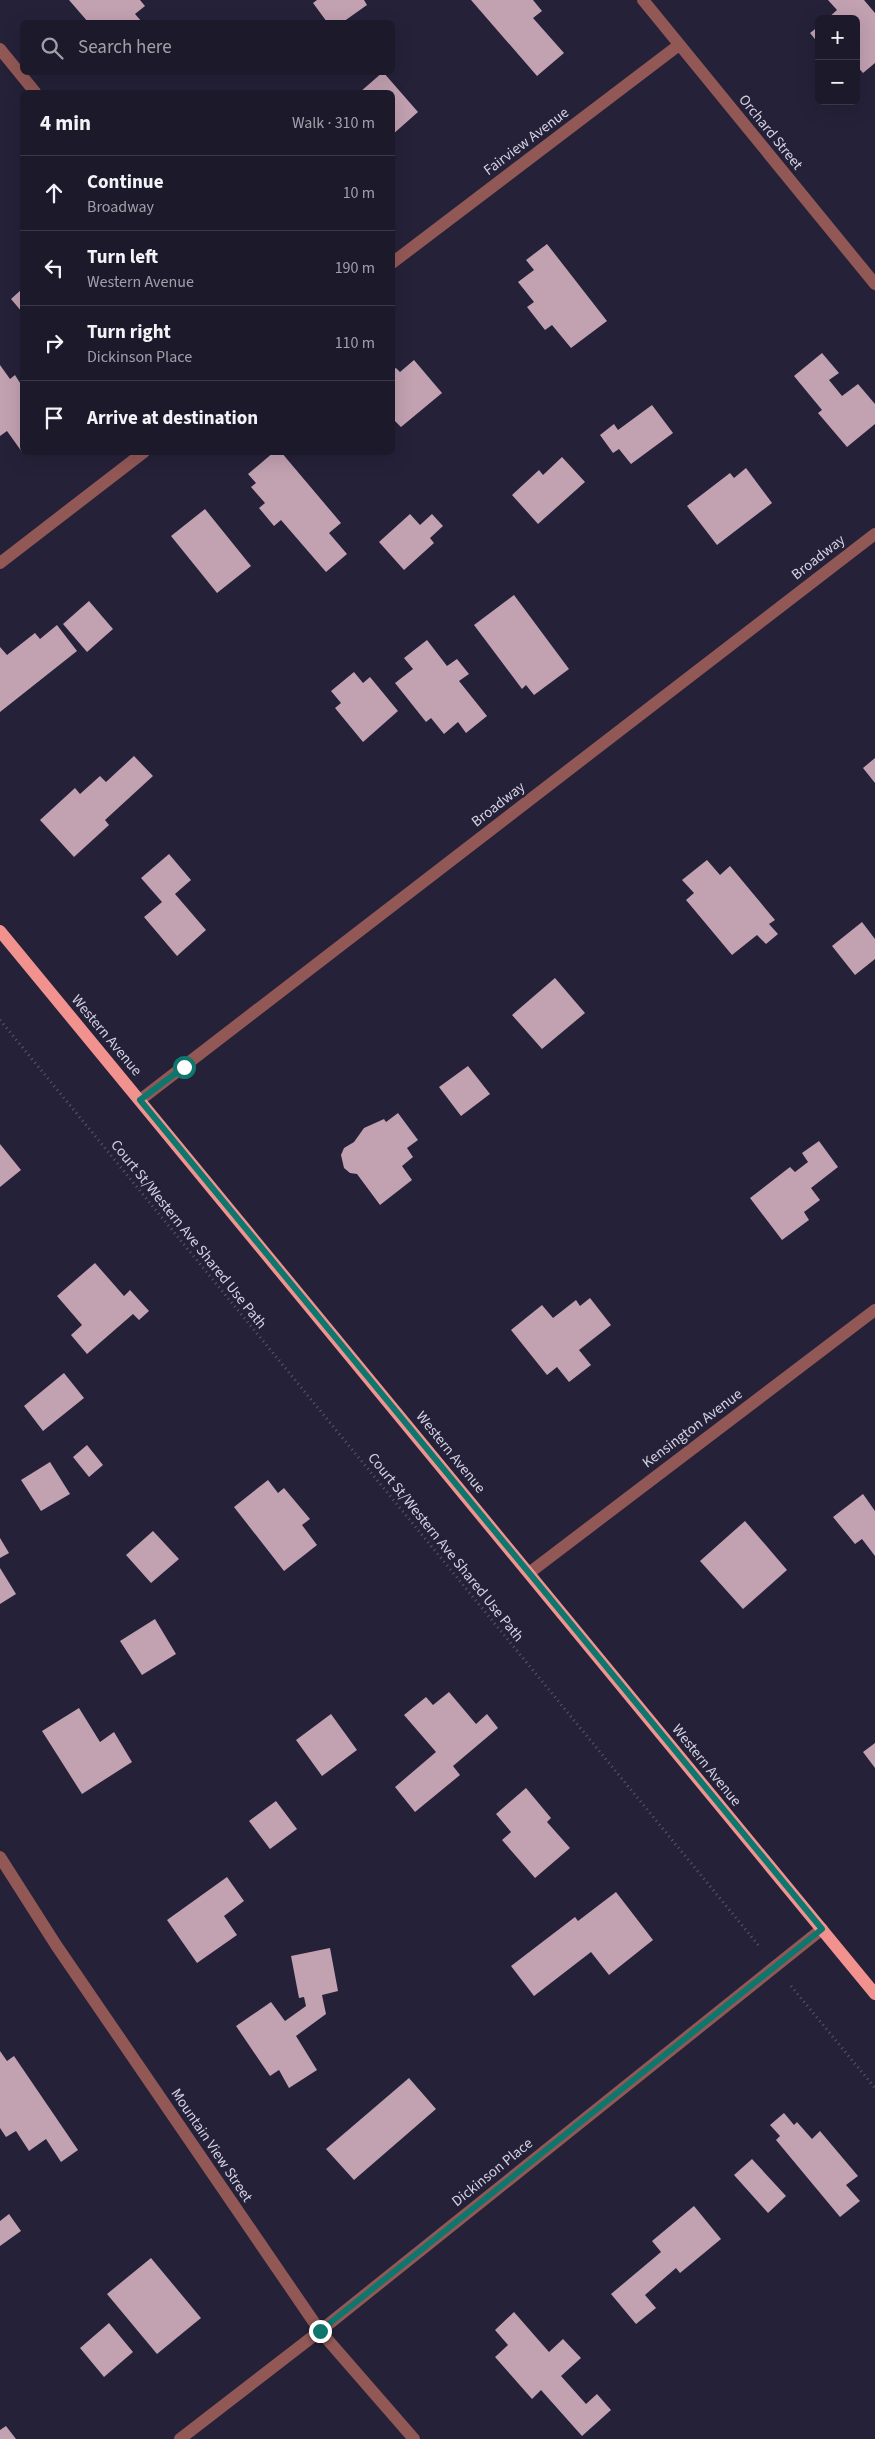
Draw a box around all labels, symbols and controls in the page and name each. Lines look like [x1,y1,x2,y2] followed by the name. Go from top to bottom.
[815,15,860,105] map controls
[815,15,860,60] button: +
[20,20,395,75] search box
[38,34,66,62] icon: search
[78,34,172,61] text: Search here
[815,60,860,105] button: −
[734,90,808,174] street label: Orchard Street
[479,102,573,180] street label: Fairview Avenue
[40,108,91,138] text: 4 min
[292,112,375,134] text: Walk · 310 m
[87,169,164,196] text: Continue
[40,179,68,207] icon: ahead
[343,182,375,204] text: 10 m
[87,196,154,218] text: Broadway
[87,244,158,271] text: Turn left
[40,254,68,282] icon: left
[335,257,375,279] text: 190 m
[87,271,194,293] text: Western Avenue
[87,319,171,346] text: Turn right
[40,329,68,357] icon: right
[335,332,375,354] text: 110 m
[87,346,192,368] text: Dickinson Place
[40,404,68,432] icon: arrive
[87,405,258,432] text: Arrive at destination
[787,530,850,585] street label: Broadway
[467,777,530,832] street label: Broadway
[66,990,147,1080] street label: Western Avenue
[173,1056,196,1079] route start
[106,1135,272,1333] street label: Court St/Western Ave Shared Use Path
[638,1384,747,1473] street label: Kensington Avenue
[411,1407,490,1498] street label: Western Avenue
[363,1448,529,1646] street label: Court St/Western Ave Shared Use Path
[667,1720,746,1811] street label: Western Avenue
[166,2084,257,2206] street label: Mountain View Street
[447,2133,537,2212] street label: Dickinson Place
[309,2320,332,2343] route end

